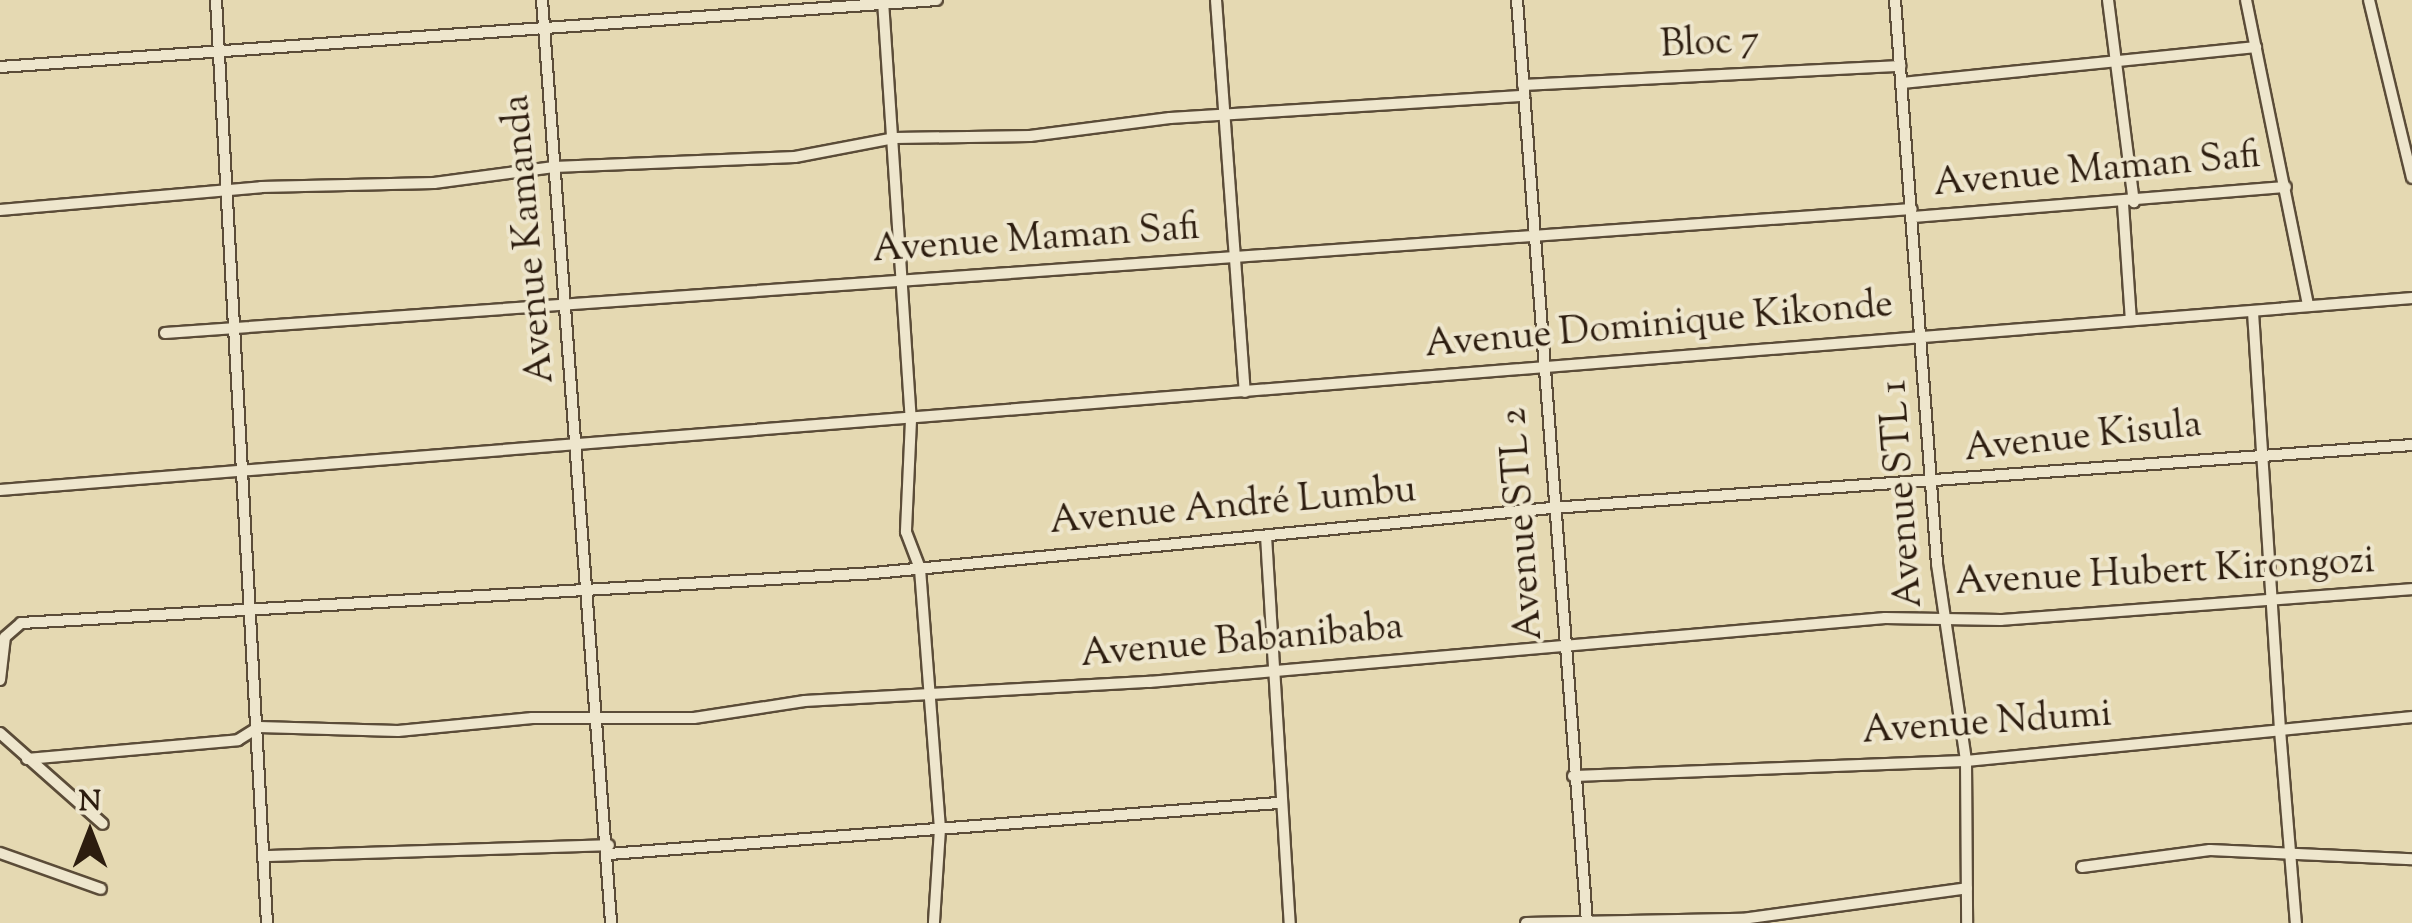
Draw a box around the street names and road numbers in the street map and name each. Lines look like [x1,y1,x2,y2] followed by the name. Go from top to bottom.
[1659,20,1761,70] street label: Bloc 7
[496,93,566,385] street label: Avenue Kamanda
[1932,135,2262,209] street label: Avenue Maman Safi
[871,207,1201,275] street label: Avenue Maman Safi
[1423,284,1895,370] street label: Avenue Dominique Kikonde
[1873,379,1935,609] street label: Avenue STL 1
[1962,404,2204,474] street label: Avenue Kisula
[1493,406,1555,642] street label: Avenue STL 2
[1048,469,1418,547] street label: Avenue André Lumbu
[1954,540,2376,608] street label: Avenue Hubert Kirongozi
[1079,606,1405,680] street label: Avenue Babanibaba
[1861,694,2113,756] street label: Avenue Ndumi

